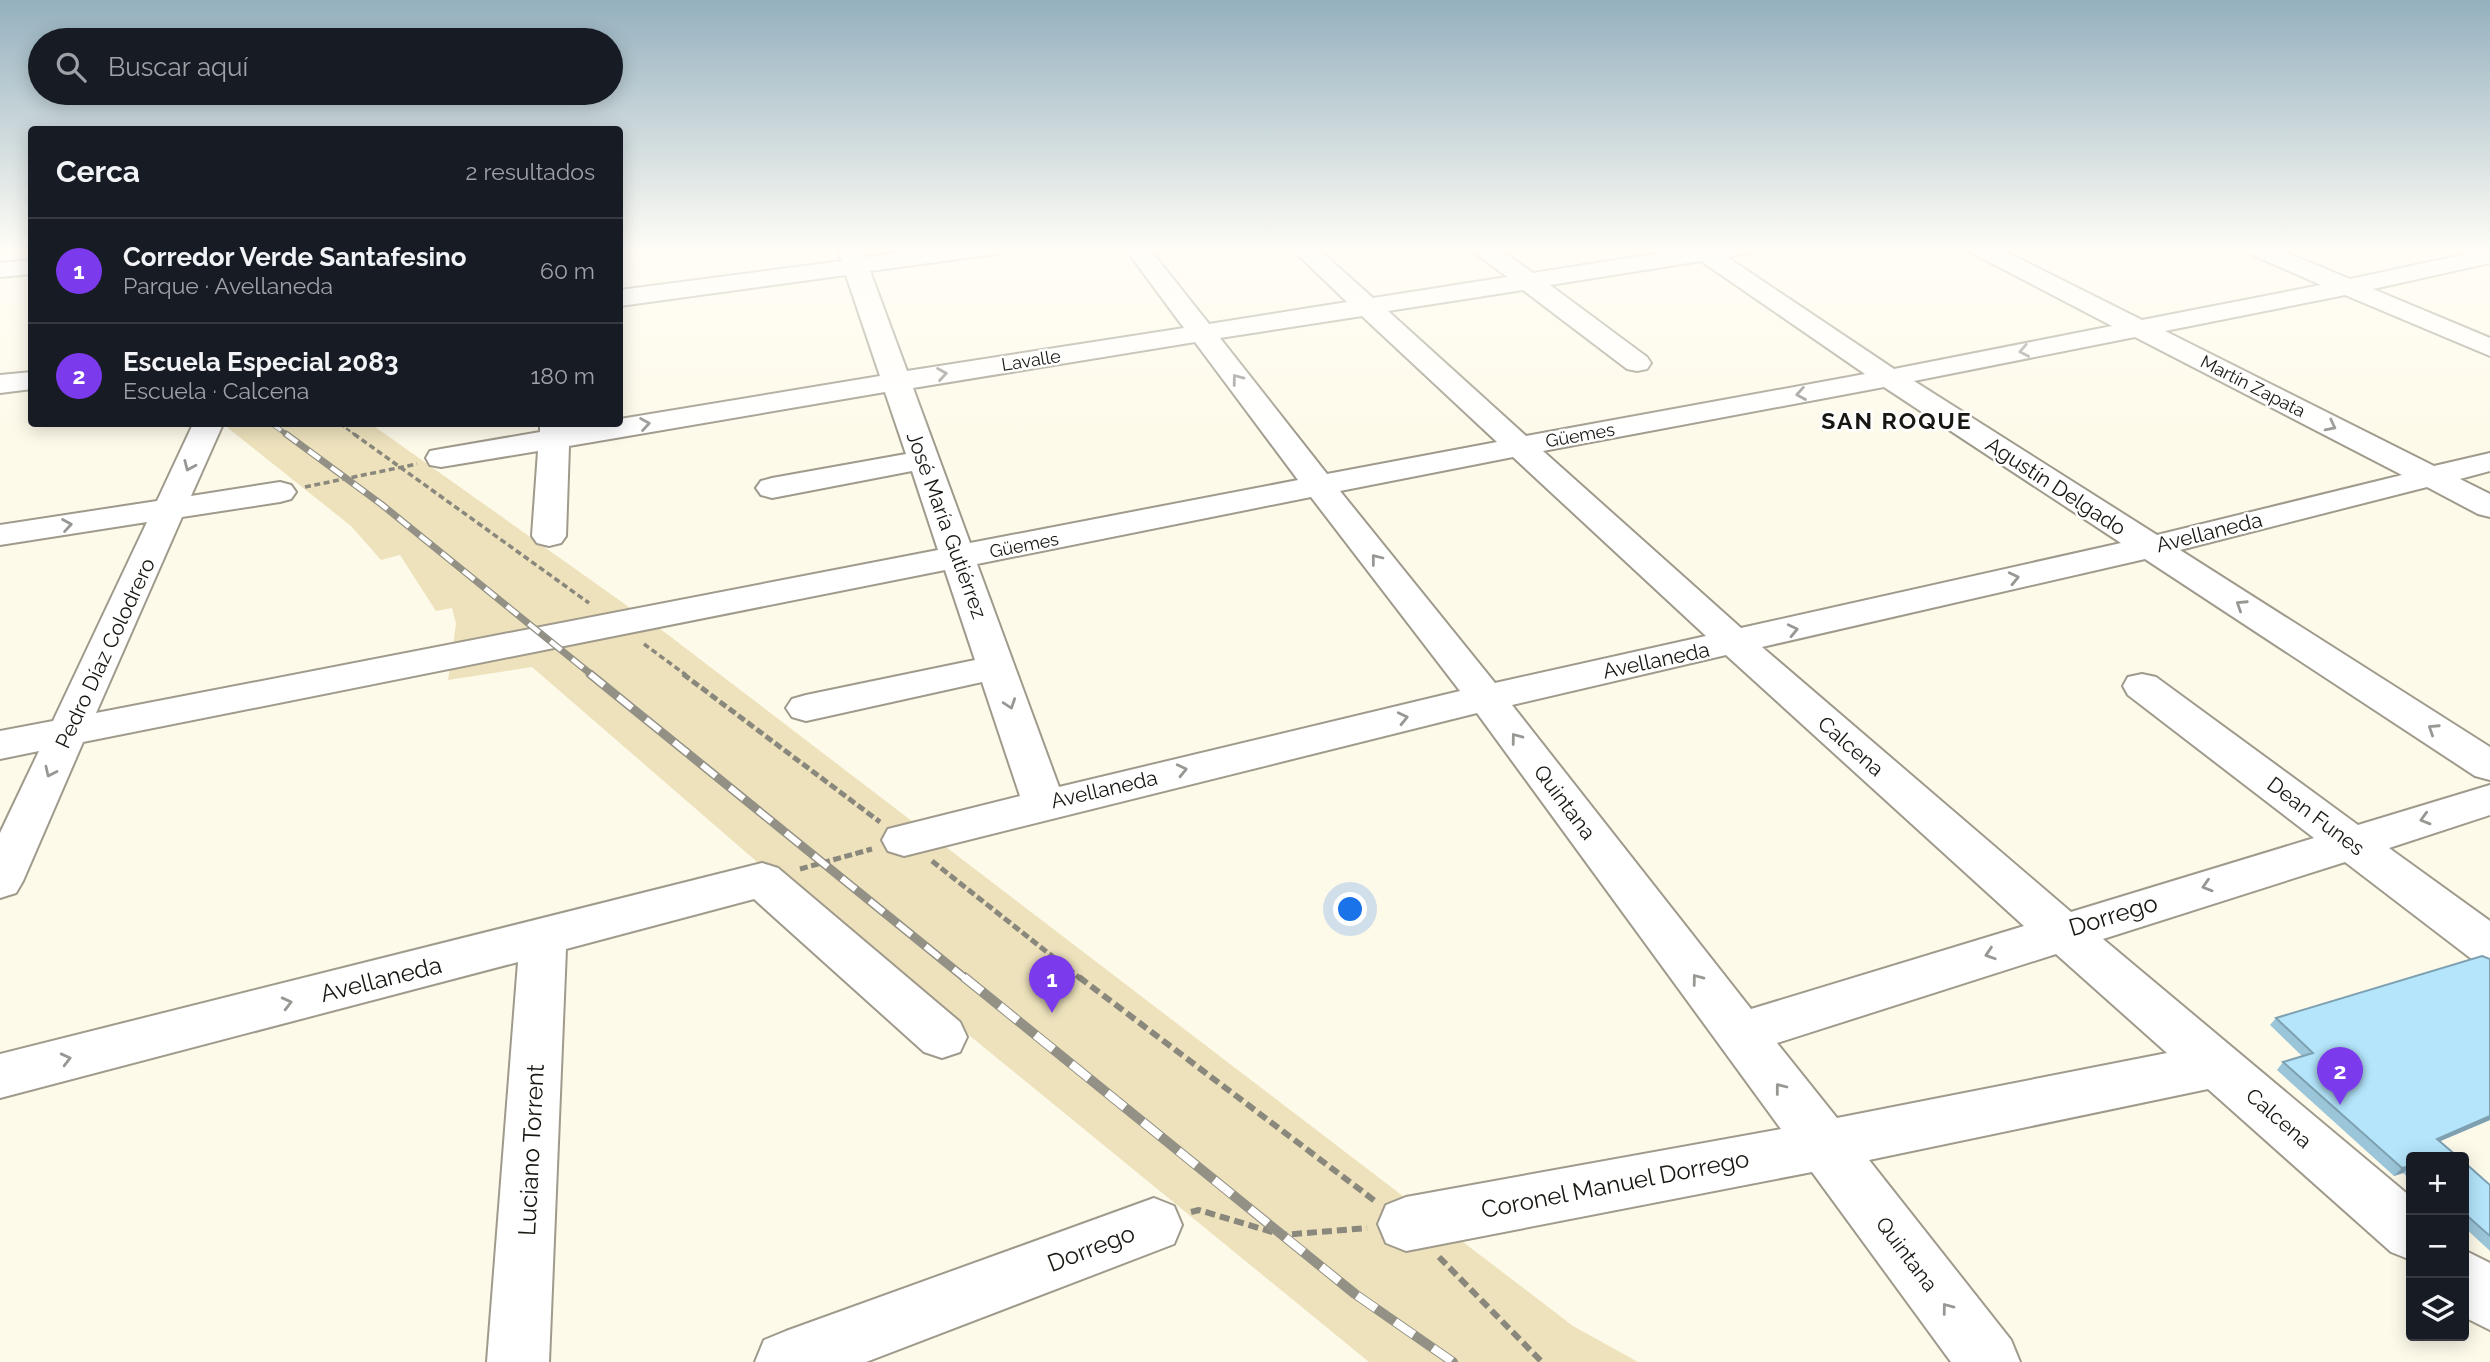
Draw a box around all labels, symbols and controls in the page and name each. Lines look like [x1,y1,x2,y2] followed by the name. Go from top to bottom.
[28,28,623,105] search box
[52,48,90,86] icon: search
[108,52,248,82] text: Buscar aquí
[56,154,140,189] text: Cerca
[466,158,595,185] text: 2 resultados
[123,242,467,272] text: Corredor Verde Santafesino
[73,257,85,284] text: 1
[540,257,595,284] text: 60 m
[123,272,333,299] text: Parque · Avellaneda
[2018,343,2030,358] one-way arrow
[1000,345,1062,375] street label: Lavalle
[123,347,398,377] text: Escuela Especial 2083
[2197,351,2309,421] street label: Martín Zapata
[73,362,85,389] text: 2
[530,362,595,389] text: 180 m
[936,367,948,382] one-way arrow
[1233,374,1245,387] one-way arrow
[123,377,309,404] text: Escuela · Calcena
[1795,386,1807,401] one-way arrow
[1821,407,1973,434] district label: SAN ROQUE
[640,417,651,432] one-way arrow
[2324,418,2336,432] one-way arrow
[1544,419,1617,451] street label: Güemes
[902,428,992,622] street label: José María Gutiérrez
[1981,431,2131,541] street label: Agustín Delgado
[183,459,197,472] one-way arrow
[2153,507,2265,557] street label: Avellaneda
[62,518,73,533] one-way arrow
[988,528,1061,562] street label: Güemes
[50,554,160,752] street label: Pedro Díaz Colodrero
[1372,554,1385,566] one-way arrow
[2008,572,2020,587] one-way arrow
[2236,601,2249,614] one-way arrow
[1786,623,1798,638] one-way arrow
[1600,636,1712,684] street label: Avellaneda
[1002,697,1016,709] one-way arrow
[1397,711,1409,726] one-way arrow
[1813,711,1889,781] street label: Calcena
[2427,724,2440,737] one-way arrow
[1512,733,1525,746] one-way arrow
[1529,760,1601,844] street label: Quintana
[1176,764,1188,779] one-way arrow
[44,765,58,777] one-way arrow
[1048,765,1160,813] street label: Avellaneda
[2262,771,2370,861] street label: Dean Funes
[2419,811,2431,826] one-way arrow
[2201,877,2213,892] one-way arrow
[2065,888,2161,942] street label: Dorrego
[1333,892,1367,926] your location
[1984,945,1996,960] one-way arrow
[317,950,445,1008] street label: Avellaneda
[1029,955,1075,1013] pin: 1
[1692,974,1705,987] one-way arrow
[280,997,292,1011] one-way arrow
[2317,1047,2363,1105] pin: 2
[60,1053,72,1067] one-way arrow
[512,1063,550,1237] street label: Luciano Torrent
[1775,1083,1788,1095] one-way arrow
[2241,1083,2317,1153] street label: Calcena
[1479,1144,1751,1224] street label: Coronel Manuel Dorrego
[2406,1152,2469,1341] map controls
[2406,1152,2469,1215] button: +
[1871,1212,1943,1296] street label: Quintana
[2406,1215,2469,1278] button: −
[1043,1218,1139,1278] street label: Dorrego
[2406,1278,2469,1341] button: layers
[1943,1303,1956,1315] one-way arrow

